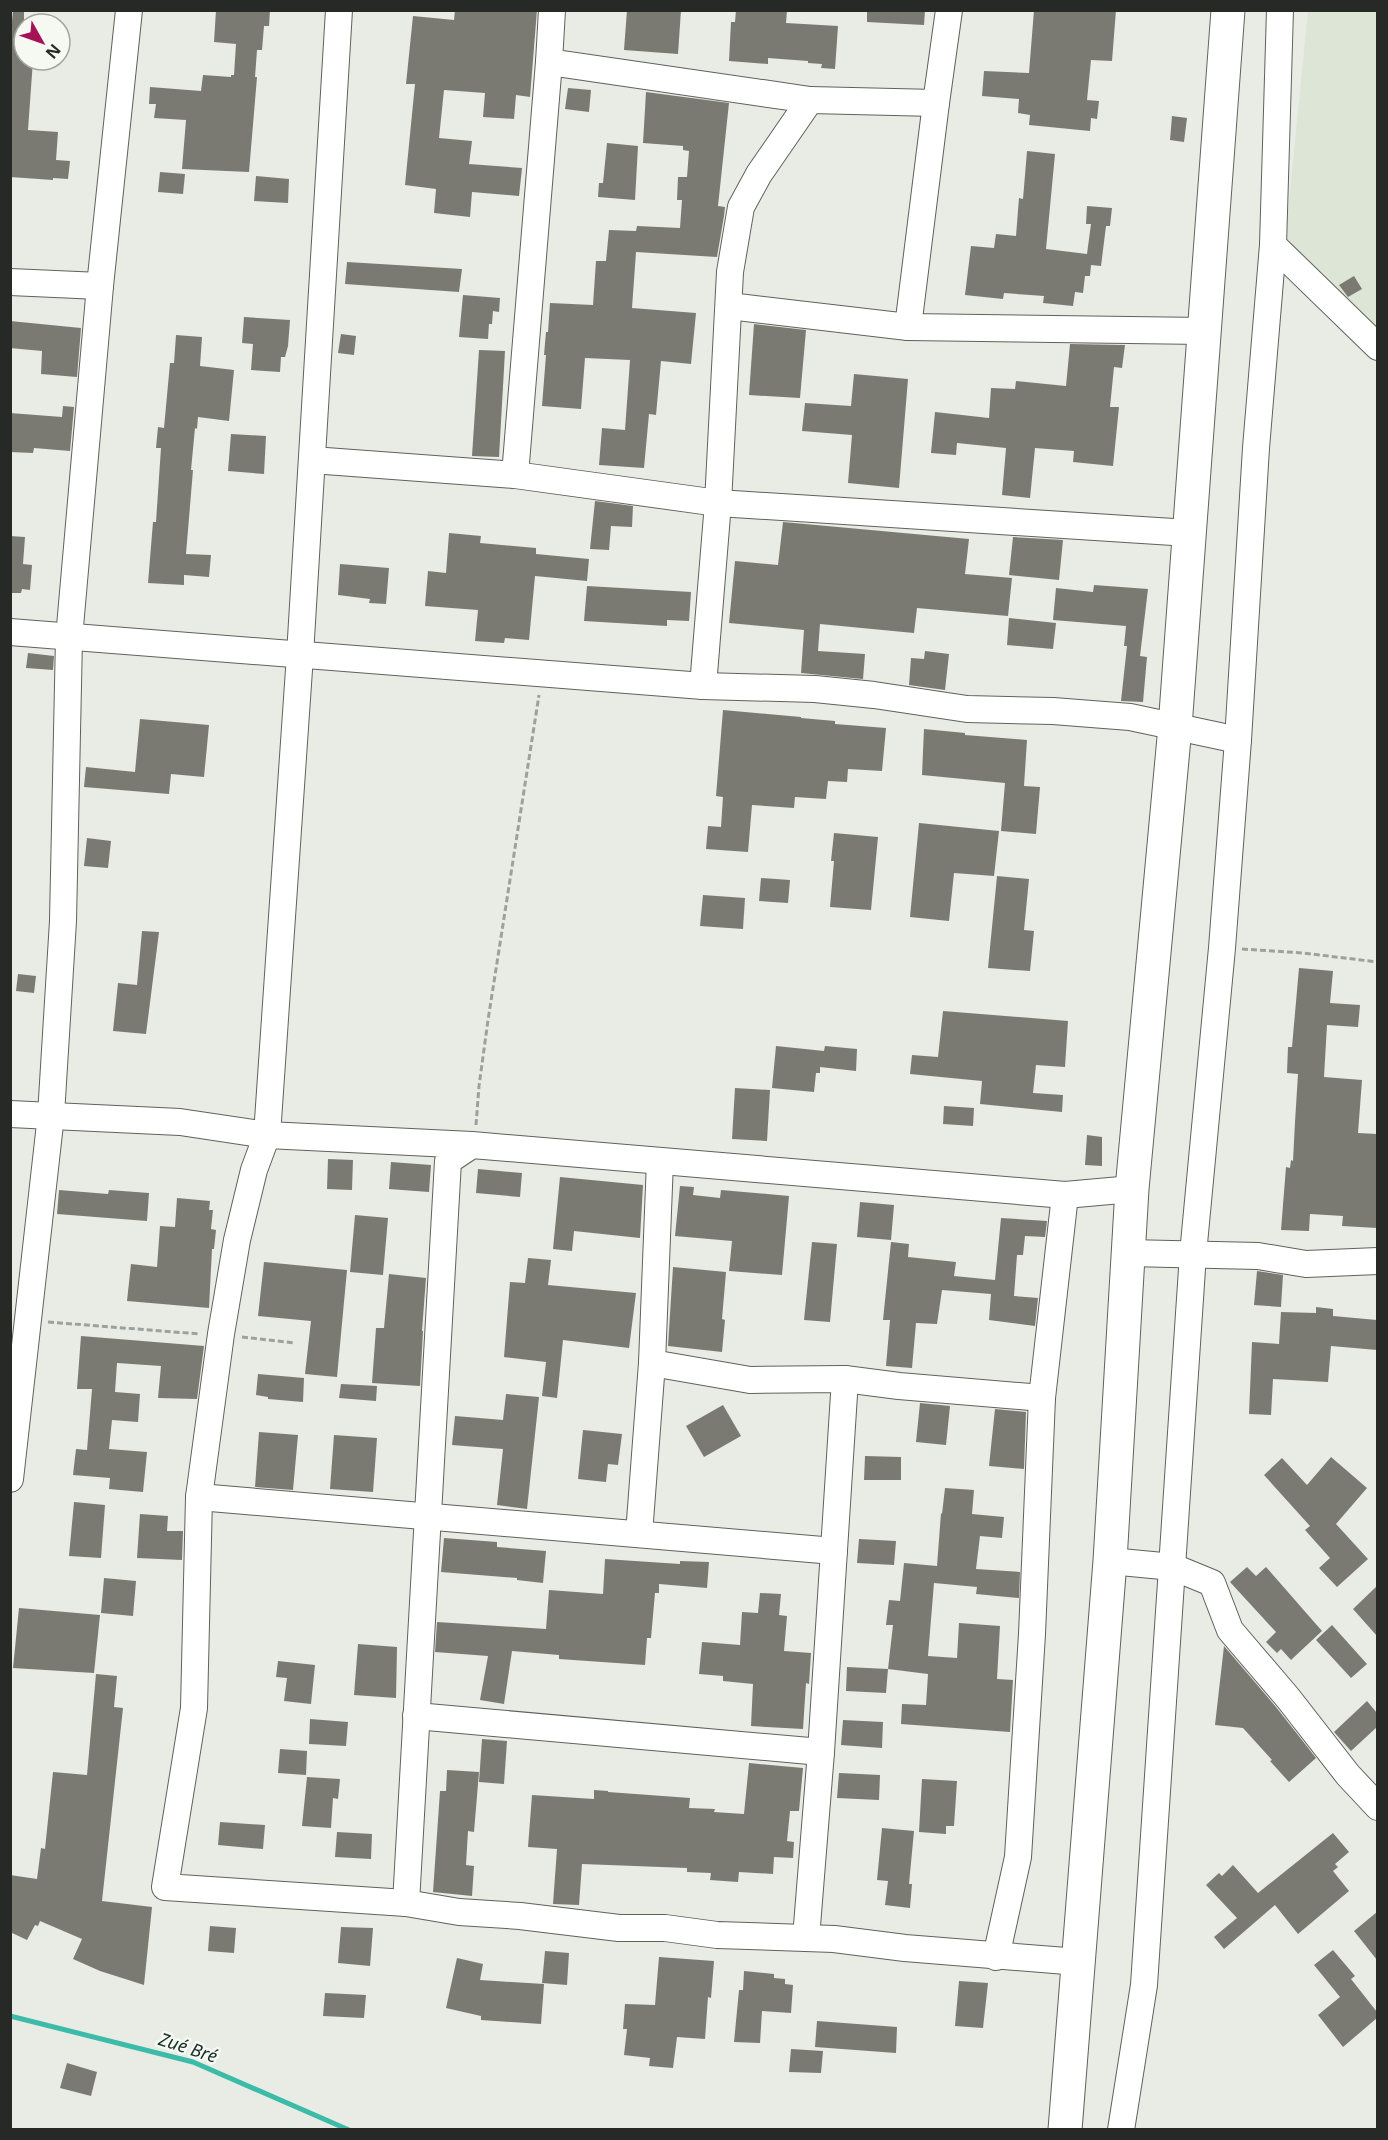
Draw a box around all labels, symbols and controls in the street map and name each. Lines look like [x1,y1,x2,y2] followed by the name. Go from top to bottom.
[12,12,72,72] north arrow
[41,40,66,64] text: N
[155,2026,221,2068] water label: Zué Bré

